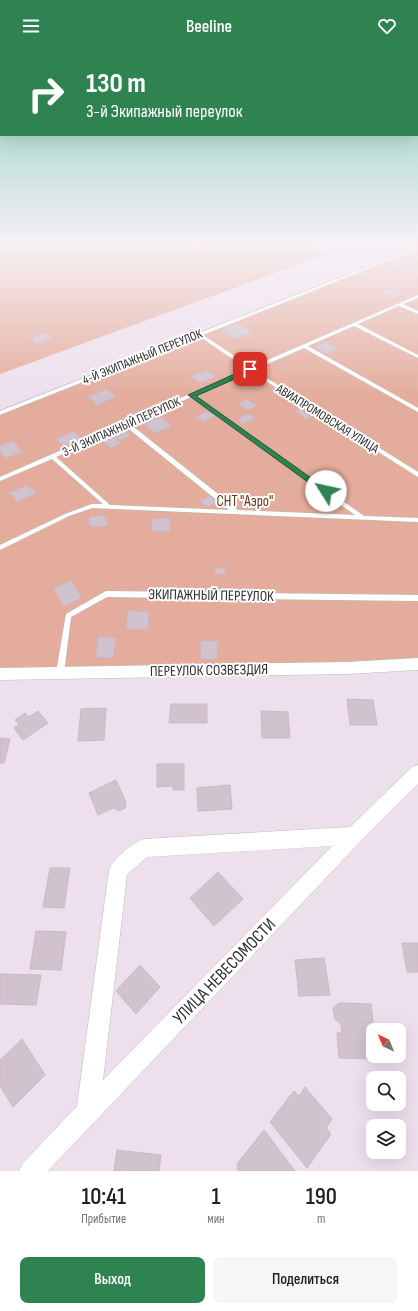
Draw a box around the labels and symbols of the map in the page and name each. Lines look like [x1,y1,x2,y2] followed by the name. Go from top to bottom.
[80,326,205,388] street label: 4-Й ЭКИПАЖНЫЙ ПЕРЕУЛОК
[233,352,267,386] pin
[272,380,382,457] street label: АВИАПРОМОВСКАЯ УЛИЦА
[60,394,183,460] street label: 3-Й ЭКИПАЖНЫЙ ПЕРЕУЛОК
[305,470,347,512] position arrow
[217,492,273,511] park label: СНТ "Аэро"
[148,585,274,606] street label: ЭКИПАЖНЫЙ ПЕРЕУЛОК
[150,660,268,681] street label: ПЕРЕУЛОК СОЗВЕЗДИЯ
[169,914,280,1029] street label: УЛИЦА НЕВЕСОМОСТИ
[366,1023,406,1063] north arrow

